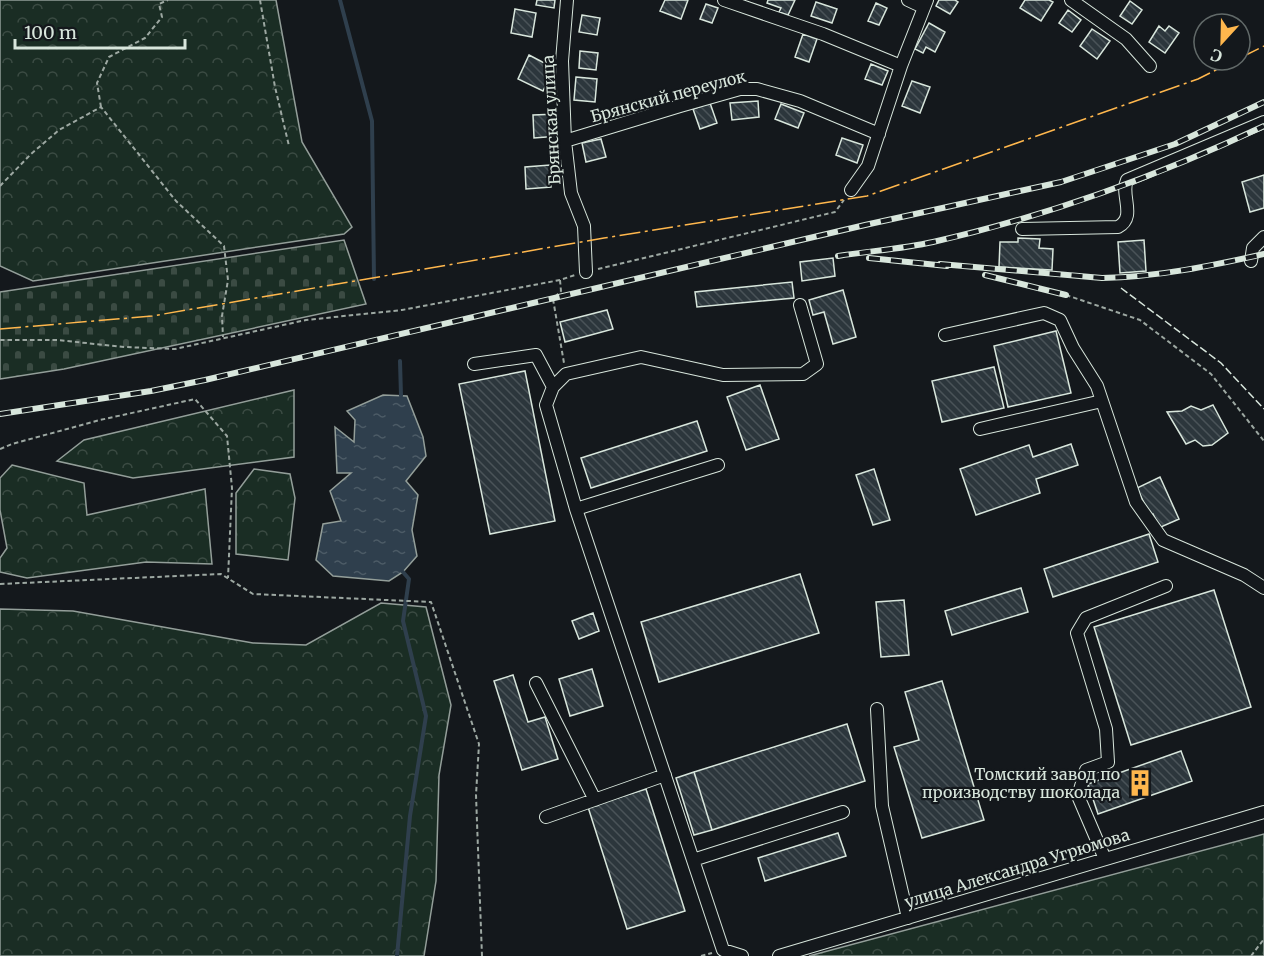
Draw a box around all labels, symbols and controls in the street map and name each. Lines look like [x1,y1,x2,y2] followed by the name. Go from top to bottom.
[15,12,184,50] scale bar
[1192,12,1252,72] north arrow
[24,21,77,44] text: 100 m
[1208,45,1225,67] text: С
[538,54,564,186] street label: Брянская улица
[588,66,748,126] street label: Брянский переулок
[922,764,1120,802] place label: Томский завод по производству шоколада
[1125,768,1155,798] building icon: Томский завод по производству шоколада
[902,824,1132,912] street label: улица Александра Угрюмова

